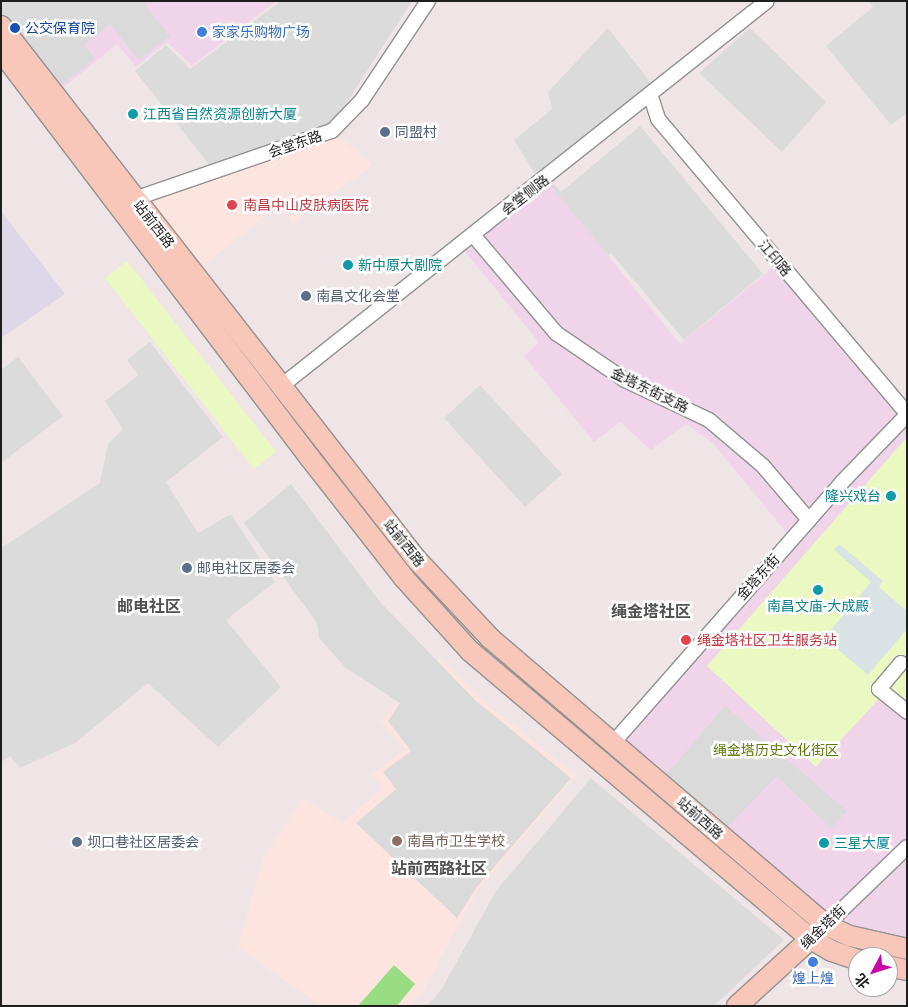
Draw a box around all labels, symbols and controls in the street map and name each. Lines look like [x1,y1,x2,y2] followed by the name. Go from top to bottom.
[25,20,95,36] place label: 公交保育院
[9,22,21,34] marker: 公交保育院
[212,24,310,40] place label: 家家乐购物广场
[196,26,208,38] marker: 家家乐购物广场
[143,106,297,122] place label: 江西省自然资源创新大厦
[127,108,139,120] marker: 江西省自然资源创新大厦
[395,124,437,140] place label: 同盟村
[379,126,391,138] marker: 同盟村
[266,127,324,161] street label: 会堂东路
[498,171,552,219] street label: 会堂侧路
[130,197,178,251] street label: 站前西路
[243,197,369,213] place label: 南昌中山皮肤病医院
[225,198,239,212] marker: 南昌中山皮肤病医院
[755,237,795,279] street label: 江印路
[358,257,442,273] place label: 新中原大剧院
[342,259,354,271] marker: 新中原大剧院
[316,288,400,304] place label: 南昌文化会堂
[300,290,312,302] marker: 南昌文化会堂
[609,364,691,416] street label: 金塔东街支路
[825,488,881,504] place label: 隆兴戏台
[885,490,897,502] marker: 隆兴戏台
[380,516,428,570] street label: 站前西路
[733,551,783,603] street label: 金塔东街
[197,560,295,576] place label: 邮电社区居委会
[181,562,193,574] marker: 邮电社区居委会
[812,584,824,596] marker: 南昌文庙-大成殿
[117,596,181,616] district label: 邮电社区
[767,598,869,614] place label: 南昌文庙-大成殿
[611,601,691,621] district label: 绳金塔社区
[697,632,837,648] place label: 绳金塔社区卫生服务站
[679,633,693,647] marker: 绳金塔社区卫生服务站
[713,742,839,758] park label: 绳金塔历史文化街区
[673,793,727,843] street label: 站前西路
[407,833,505,849] place label: 南昌市卫生学校
[87,834,199,850] place label: 坝口巷社区居委会
[391,835,403,847] marker: 南昌市卫生学校
[834,835,890,851] place label: 三星大厦
[71,836,83,848] marker: 坝口巷社区居委会
[818,837,830,849] marker: 三星大厦
[391,858,487,878] district label: 站前西路社区
[797,902,849,952] street label: 绳金塔街
[848,947,898,997] north arrow
[807,956,819,968] marker: 煌上煌
[792,970,834,986] place label: 煌上煌
[850,970,874,993] text: 北

